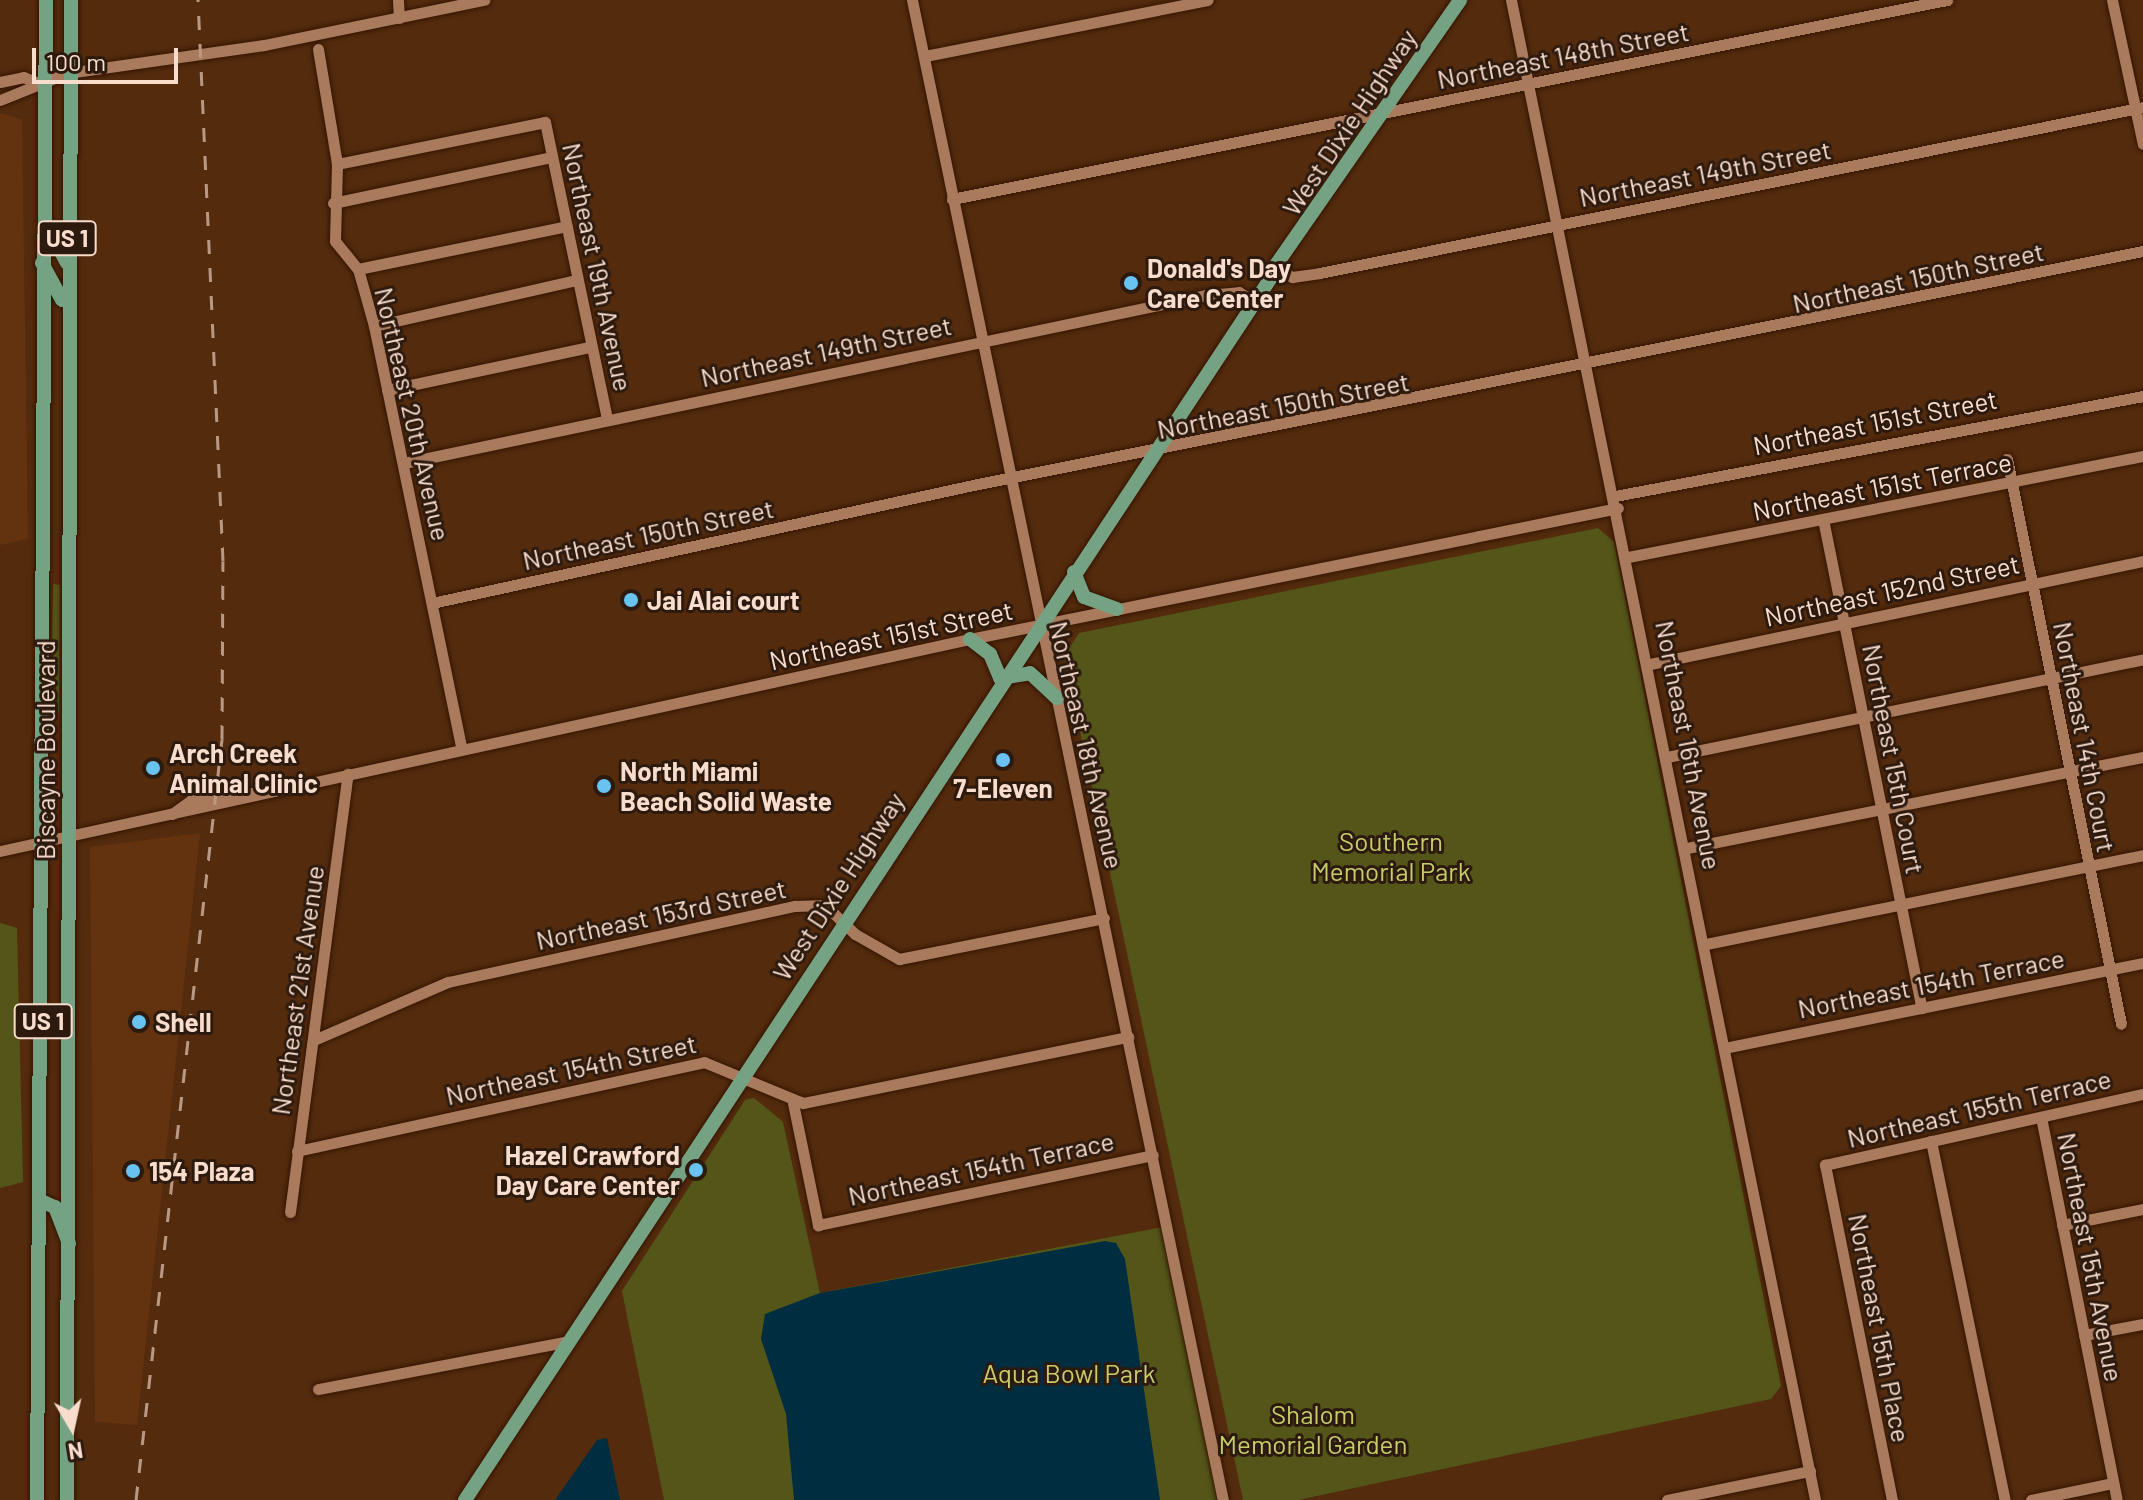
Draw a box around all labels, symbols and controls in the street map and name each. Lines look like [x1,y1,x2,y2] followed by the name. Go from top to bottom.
[1435,15,1691,95] street label: Northeast 148th Street
[1275,23,1423,221] street label: West Dixie Highway
[36,32,182,82] scale bar
[46,47,106,76] text: 100 m
[1577,133,1833,213] street label: Northeast 149th Street
[556,140,640,394] street label: Northeast 19th Avenue
[37,218,97,258] road number: US 1
[1790,235,2046,319] street label: Northeast 150th Street
[1147,252,1291,314] place label: Donald's Day Care Center
[1122,274,1140,292] marker: Donald's Day Care Center
[369,284,457,544] street label: Northeast 20th Avenue
[698,309,954,393] street label: Northeast 149th Street
[1154,365,1412,445] street label: Northeast 150th Street
[1750,383,2000,461] street label: Northeast 151st Street
[1750,446,2014,526] street label: Northeast 151st Terrace
[520,492,776,576] street label: Northeast 150th Street
[1762,548,2022,632] street label: Northeast 152nd Street
[647,584,800,616] place label: Jai Alai court
[622,591,640,609] marker: Jai Alai court
[766,594,1016,676] street label: Northeast 151st Street
[1043,618,1131,872] street label: Northeast 18th Avenue
[1650,618,1728,872] street label: Northeast 16th Avenue
[2047,619,2123,855] street label: Northeast 14th Court
[29,640,61,860] street label: Biscayne Boulevard
[1856,642,1932,876] street label: Northeast 15th Court
[169,737,318,798] place label: Arch Creek Animal Clinic
[994,751,1012,769] marker: 7-Eleven
[620,755,832,816] place label: North Miami Beach Solid Waste
[144,759,162,777] marker: Arch Creek Animal Clinic
[953,772,1053,804] place label: 7-Eleven
[595,777,613,795] marker: North Miami Beach Solid Waste
[766,786,910,986] street label: West Dixie Highway
[1311,825,1471,886] park label: Southern Memorial Park
[264,863,330,1117] street label: Northeast 21st Avenue
[533,872,789,956] street label: Northeast 153rd Street
[1795,942,2067,1024] street label: Northeast 154th Terrace
[13,1001,73,1041] road number: US 1
[155,1006,211,1038] place label: Shell
[130,1013,148,1031] marker: Shell
[443,1027,699,1111] street label: Northeast 154th Street
[1844,1062,2114,1154] street label: Northeast 155th Terrace
[845,1125,1117,1211] street label: Northeast 154th Terrace
[2052,1130,2130,1384] street label: Northeast 15th Avenue
[496,1139,680,1200] place label: Hazel Crawford Day Care Center
[149,1155,254,1187] place label: 154 Plaza
[687,1161,705,1179] marker: Hazel Crawford Day Care Center
[124,1162,142,1180] marker: 154 Plaza
[1843,1211,1917,1445] street label: Northeast 15th Place
[982,1357,1156,1389] park label: Aqua Bowl Park
[32,1388,112,1468] north arrow
[1219,1398,1407,1460] park label: Shalom Memorial Garden
[66,1438,85,1466] text: N

